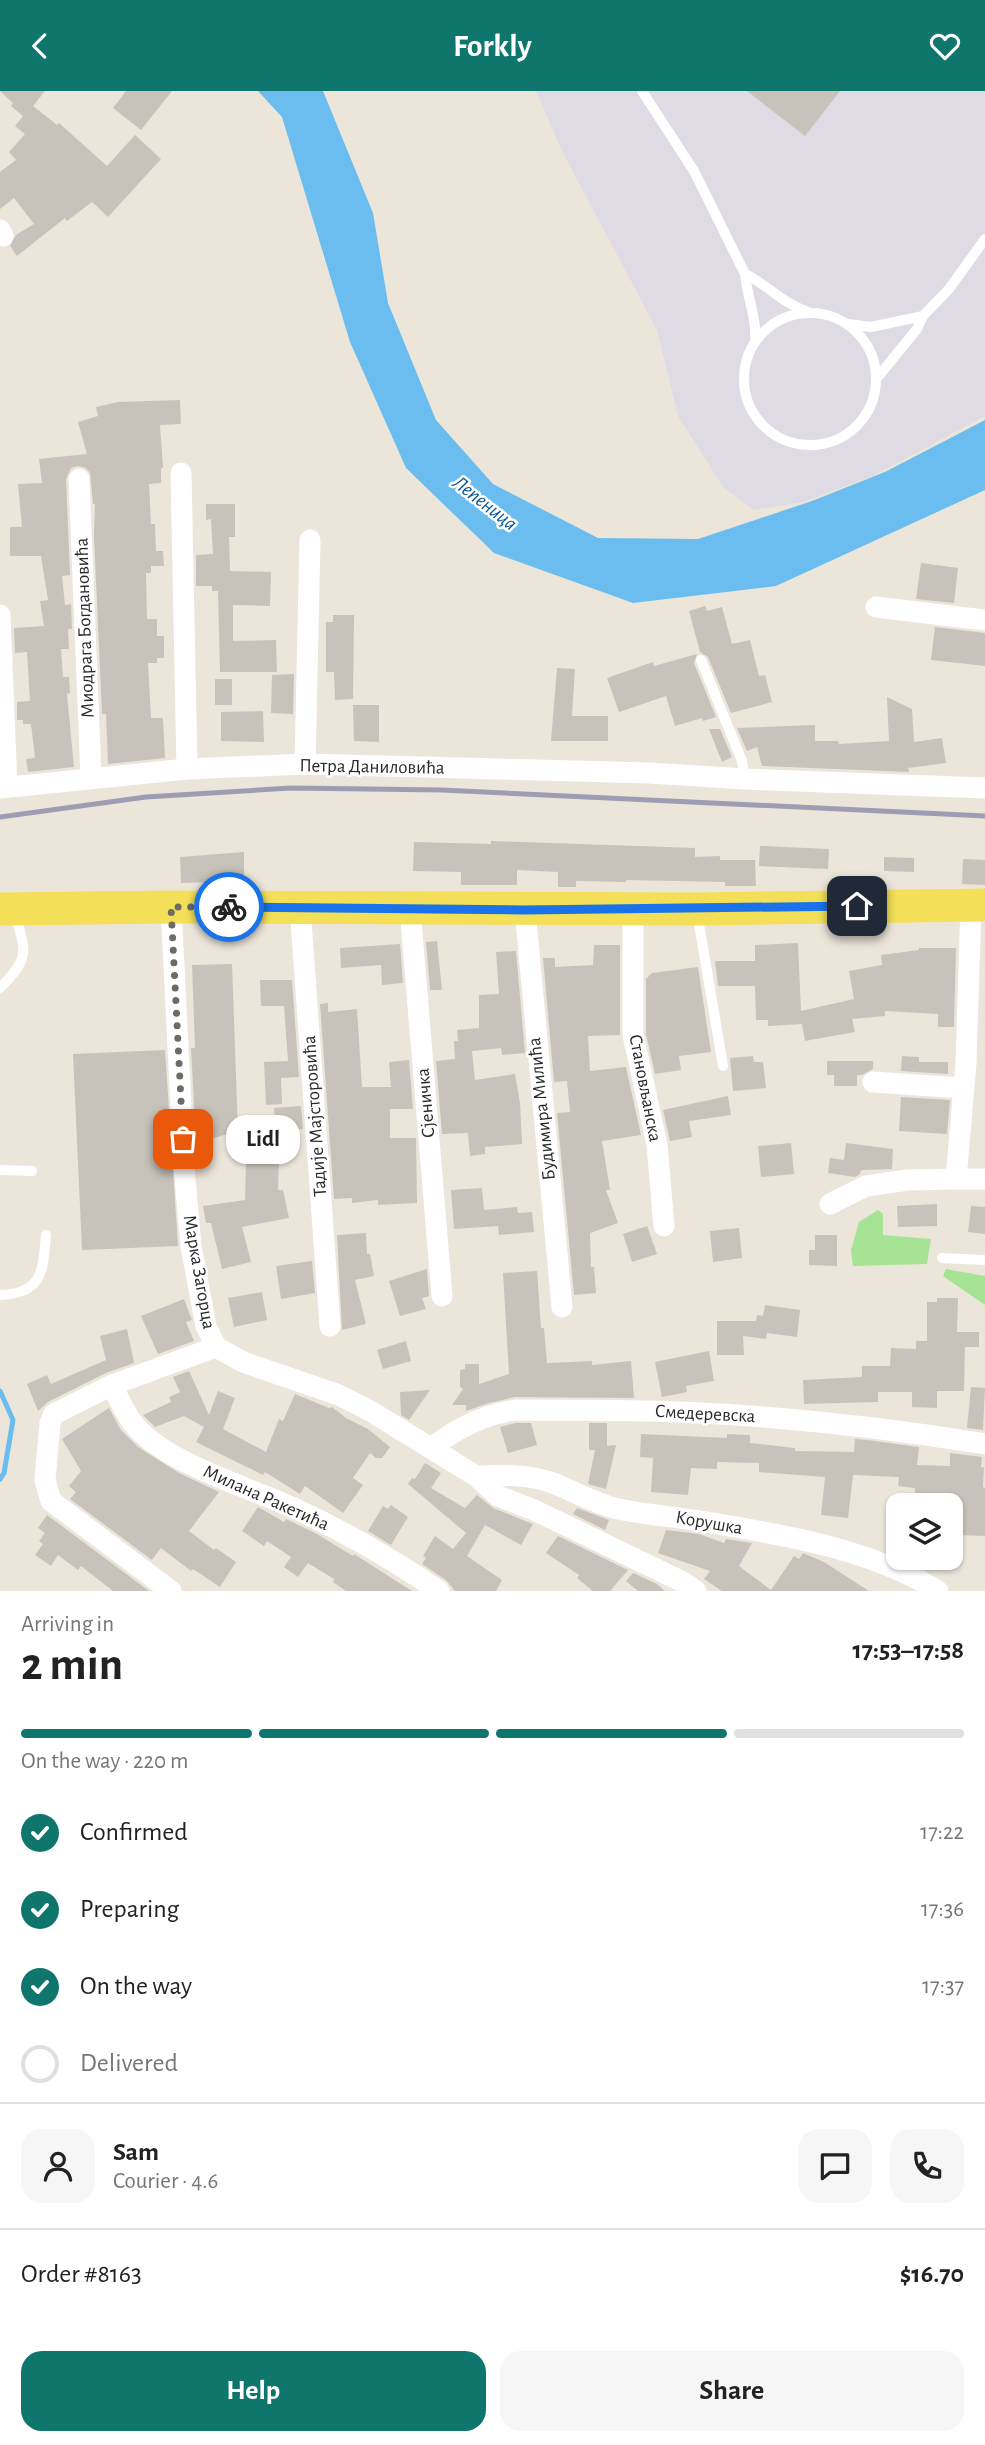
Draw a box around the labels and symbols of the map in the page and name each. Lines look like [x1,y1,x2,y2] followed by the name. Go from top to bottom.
[448,471,521,534] water label: Лепеница
[72,537,98,719] street label: Миодрага Богдановића
[299,756,445,778] street label: Петра Даниловића
[194,872,264,942] courier
[827,876,887,936] pin
[625,1033,665,1144] street label: Становљанска
[300,1034,330,1197] street label: Тадије Мајсторовића
[525,1036,559,1181] street label: Будимира Милића
[413,1067,439,1139] street label: Сјеничка
[153,1109,213,1169] pin
[225,1115,298,1163] callout: Lidl
[180,1213,218,1331] street label: Марка Загорца
[654,1402,756,1426] street label: Смедеревска
[200,1462,332,1534] street label: Милана Ракетића
[674,1508,744,1538] street label: Корушка

